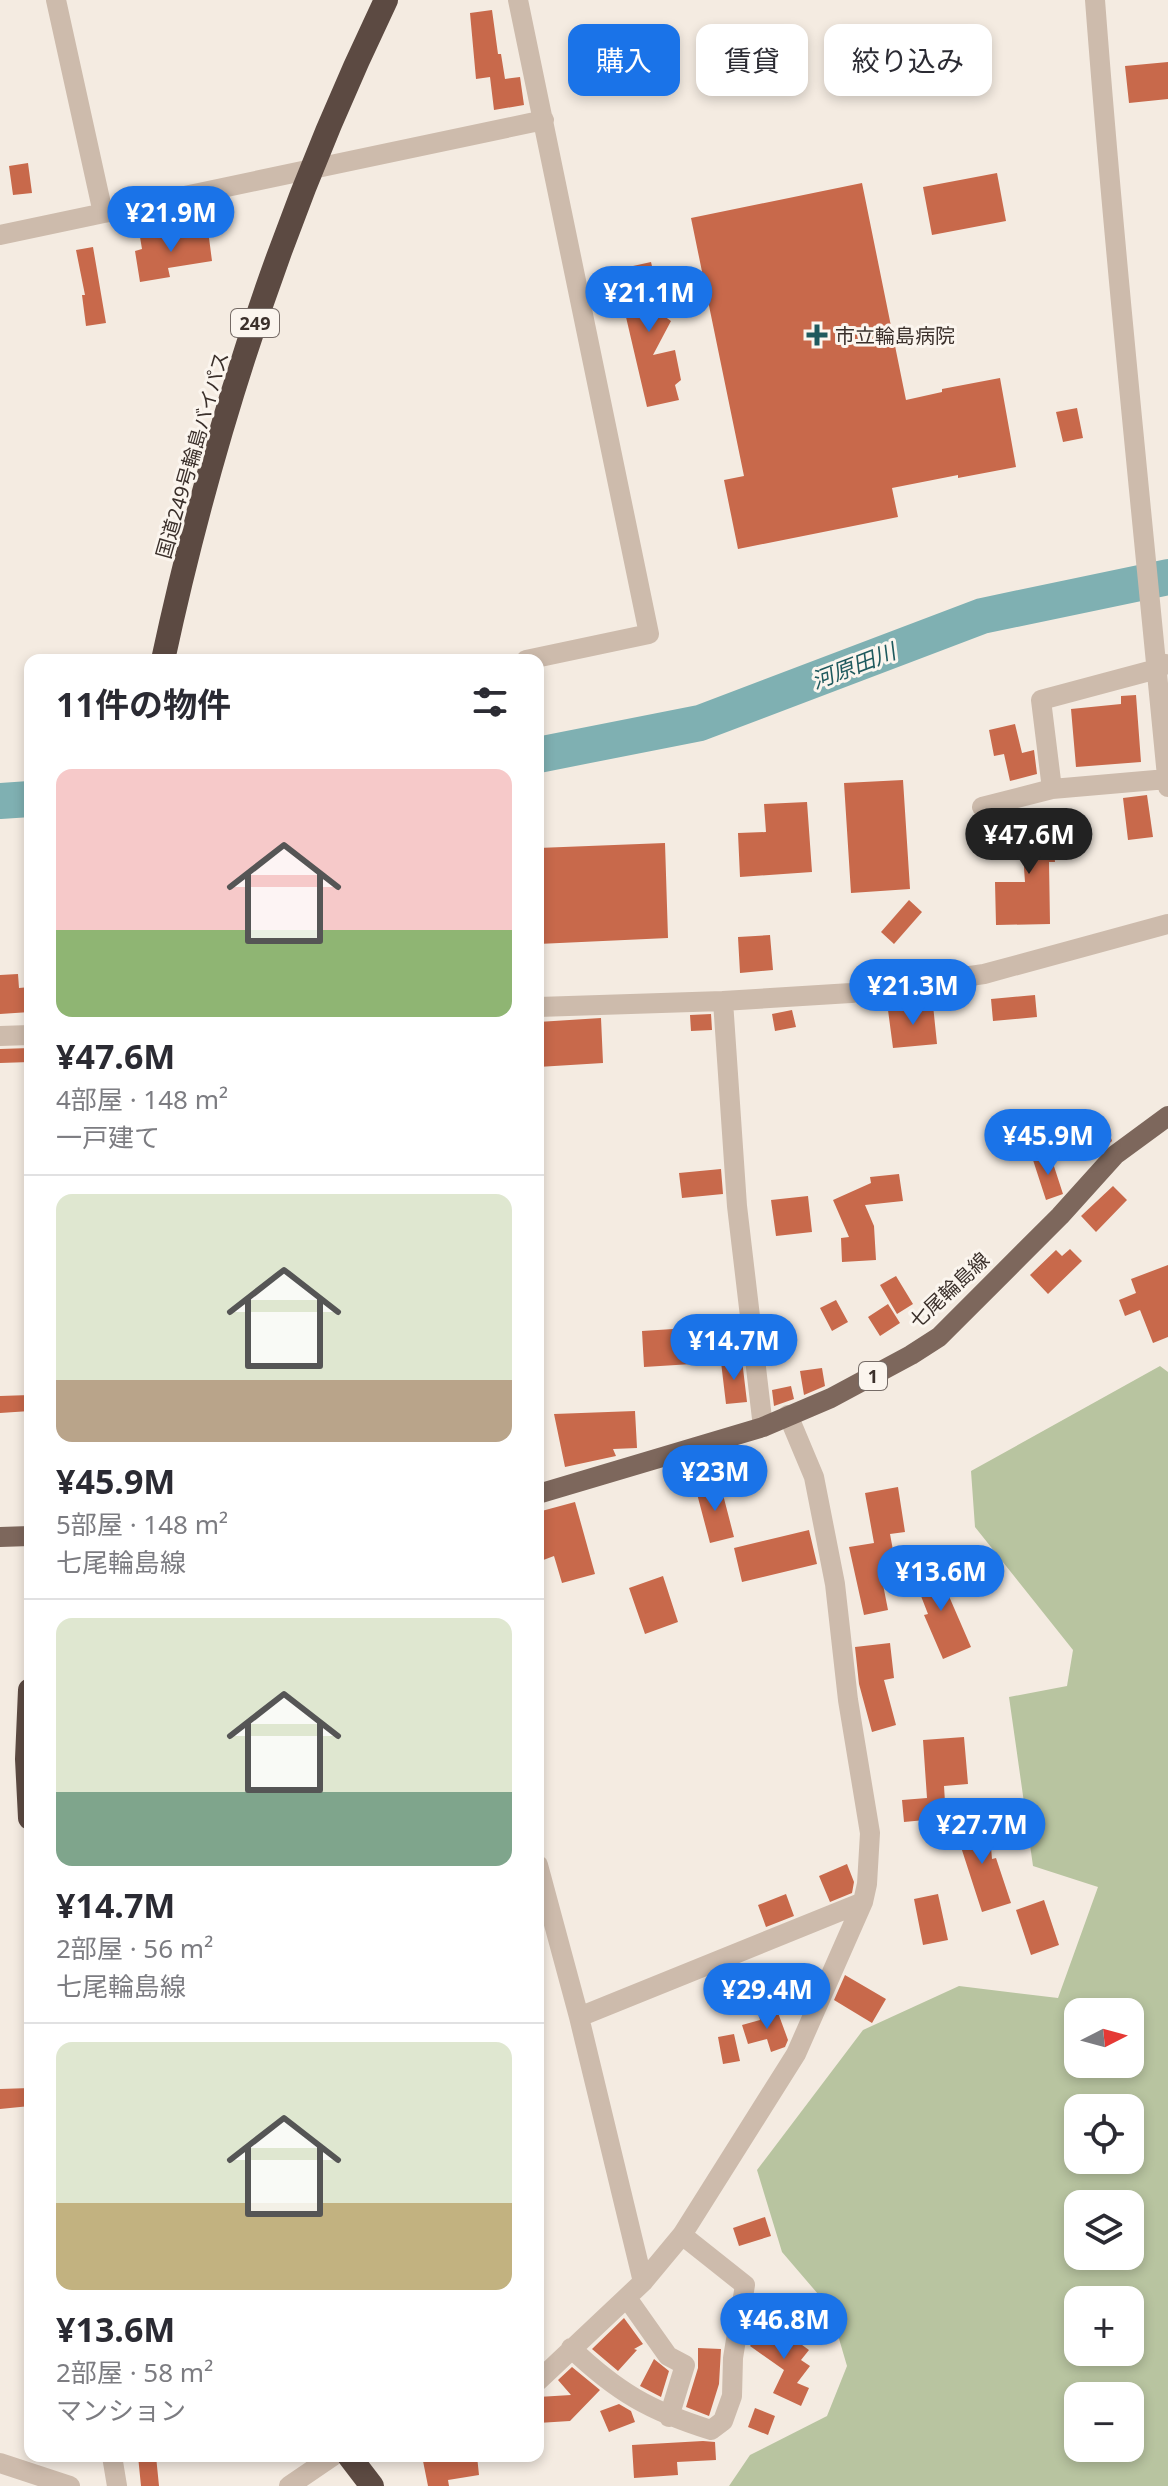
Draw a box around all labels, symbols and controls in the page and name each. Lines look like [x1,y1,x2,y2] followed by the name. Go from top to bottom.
[568,24,680,96] chip: 購入
[696,24,808,96] chip: 賃貸
[824,24,992,96] chip: 絞り込み
[106,186,236,254] pin: ¥21.9M
[125,194,217,230] text: ¥21.9M
[584,266,714,334] pin: ¥21.1M
[603,274,695,310] text: ¥21.1M
[231,309,279,337] road number: 249
[835,322,955,349] place label: 市立輪島病院
[806,324,828,346] marker: 市立輪島病院
[150,348,234,562] street label: 国道249号輪島バイパス
[807,635,901,695] water label: 河原田川
[468,680,512,724] icon: filters
[56,681,231,727] text: 11件の物件
[964,808,1094,876] pin: ¥47.6M
[983,816,1075,852] text: ¥47.6M
[212,821,356,965] icon: home
[848,959,978,1027] pin: ¥21.3M
[867,967,959,1003] text: ¥21.3M
[56,1033,175,1079] text: ¥47.6M
[56,1081,228,1117] text: 4部屋 · 148 m²
[983,1109,1113,1177] pin: ¥45.9M
[1002,1117,1094,1153] text: ¥45.9M
[56,1119,160,1155] text: 一戸建て
[212,1246,356,1390] icon: home
[903,1246,995,1334] street label: 七尾輪島線
[669,1314,799,1382] pin: ¥14.7M
[688,1322,780,1358] text: ¥14.7M
[859,1362,887,1390] road number: 1
[668,1445,762,1513] pin: ¥23M
[680,1453,750,1489] text: ¥23M
[56,1458,175,1504] text: ¥45.9M
[56,1506,228,1542] text: 5部屋 · 148 m²
[56,1544,186,1580] text: 七尾輪島線
[876,1545,1006,1613] pin: ¥13.6M
[895,1553,987,1589] text: ¥13.6M
[212,1670,356,1814] icon: home
[917,1798,1047,1866] pin: ¥27.7M
[936,1806,1028,1842] text: ¥27.7M
[56,1882,175,1928] text: ¥14.7M
[56,1930,213,1966] text: 2部屋 · 56 m²
[702,1963,832,2031] pin: ¥29.4M
[56,1968,186,2004] text: 七尾輪島線
[721,1971,813,2007] text: ¥29.4M
[1064,1998,1144,2078] north arrow
[1064,1998,1144,2462] map controls
[212,2094,356,2238] icon: home
[1064,2094,1144,2174] button: locate
[1064,2190,1144,2270] button: layers
[1064,2286,1144,2366] button: +
[719,2293,849,2361] pin: ¥46.8M
[738,2301,830,2337] text: ¥46.8M
[56,2306,175,2352] text: ¥13.6M
[56,2354,213,2390] text: 2部屋 · 58 m²
[1064,2382,1144,2462] button: −
[56,2392,186,2428] text: マンション

